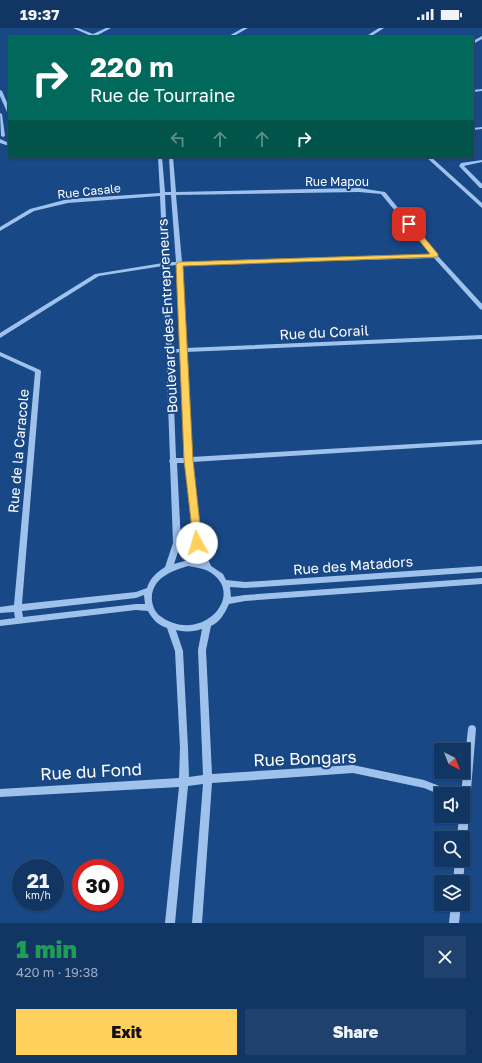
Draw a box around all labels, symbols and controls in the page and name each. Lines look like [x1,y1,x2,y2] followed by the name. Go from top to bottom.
[20,5,59,23] text: 19:37
[90,50,174,83] text: 220 m
[24,52,76,104] icon: right
[90,84,235,106] text: Rue de Tourraine
[167,128,189,150] icon: left
[209,128,231,150] icon: ahead
[251,128,273,150] icon: ahead
[293,128,315,150] icon: right
[305,174,369,189] street label: Rue Mapou
[56,180,122,202] street label: Rue Casale
[392,207,426,241] pin
[398,213,420,235] icon: arrive
[153,218,181,414] street label: Boulevard des Entrepreneurs
[279,321,369,343] street label: Rue du Corail
[4,388,32,514] street label: Rue de la Caracole
[176,522,218,564] position arrow
[292,552,414,578] street label: Rue des Matadors
[434,743,470,779] north arrow
[434,743,470,911] map controls
[253,746,357,770] street label: Rue Bongars
[40,758,142,784] street label: Rue du Fond
[434,787,470,823] button: sound
[434,831,470,867] button: search
[72,859,124,911] speed limit sign: 30
[27,868,49,892] text: 21
[434,875,470,911] button: layers
[25,889,51,901] text: km/h
[16,934,77,963] text: 1 min
[424,936,466,978] button: close
[16,964,98,980] text: 420 m · 19:38
[16,1009,237,1055] button: Exit
[245,1009,466,1055] button: Share

